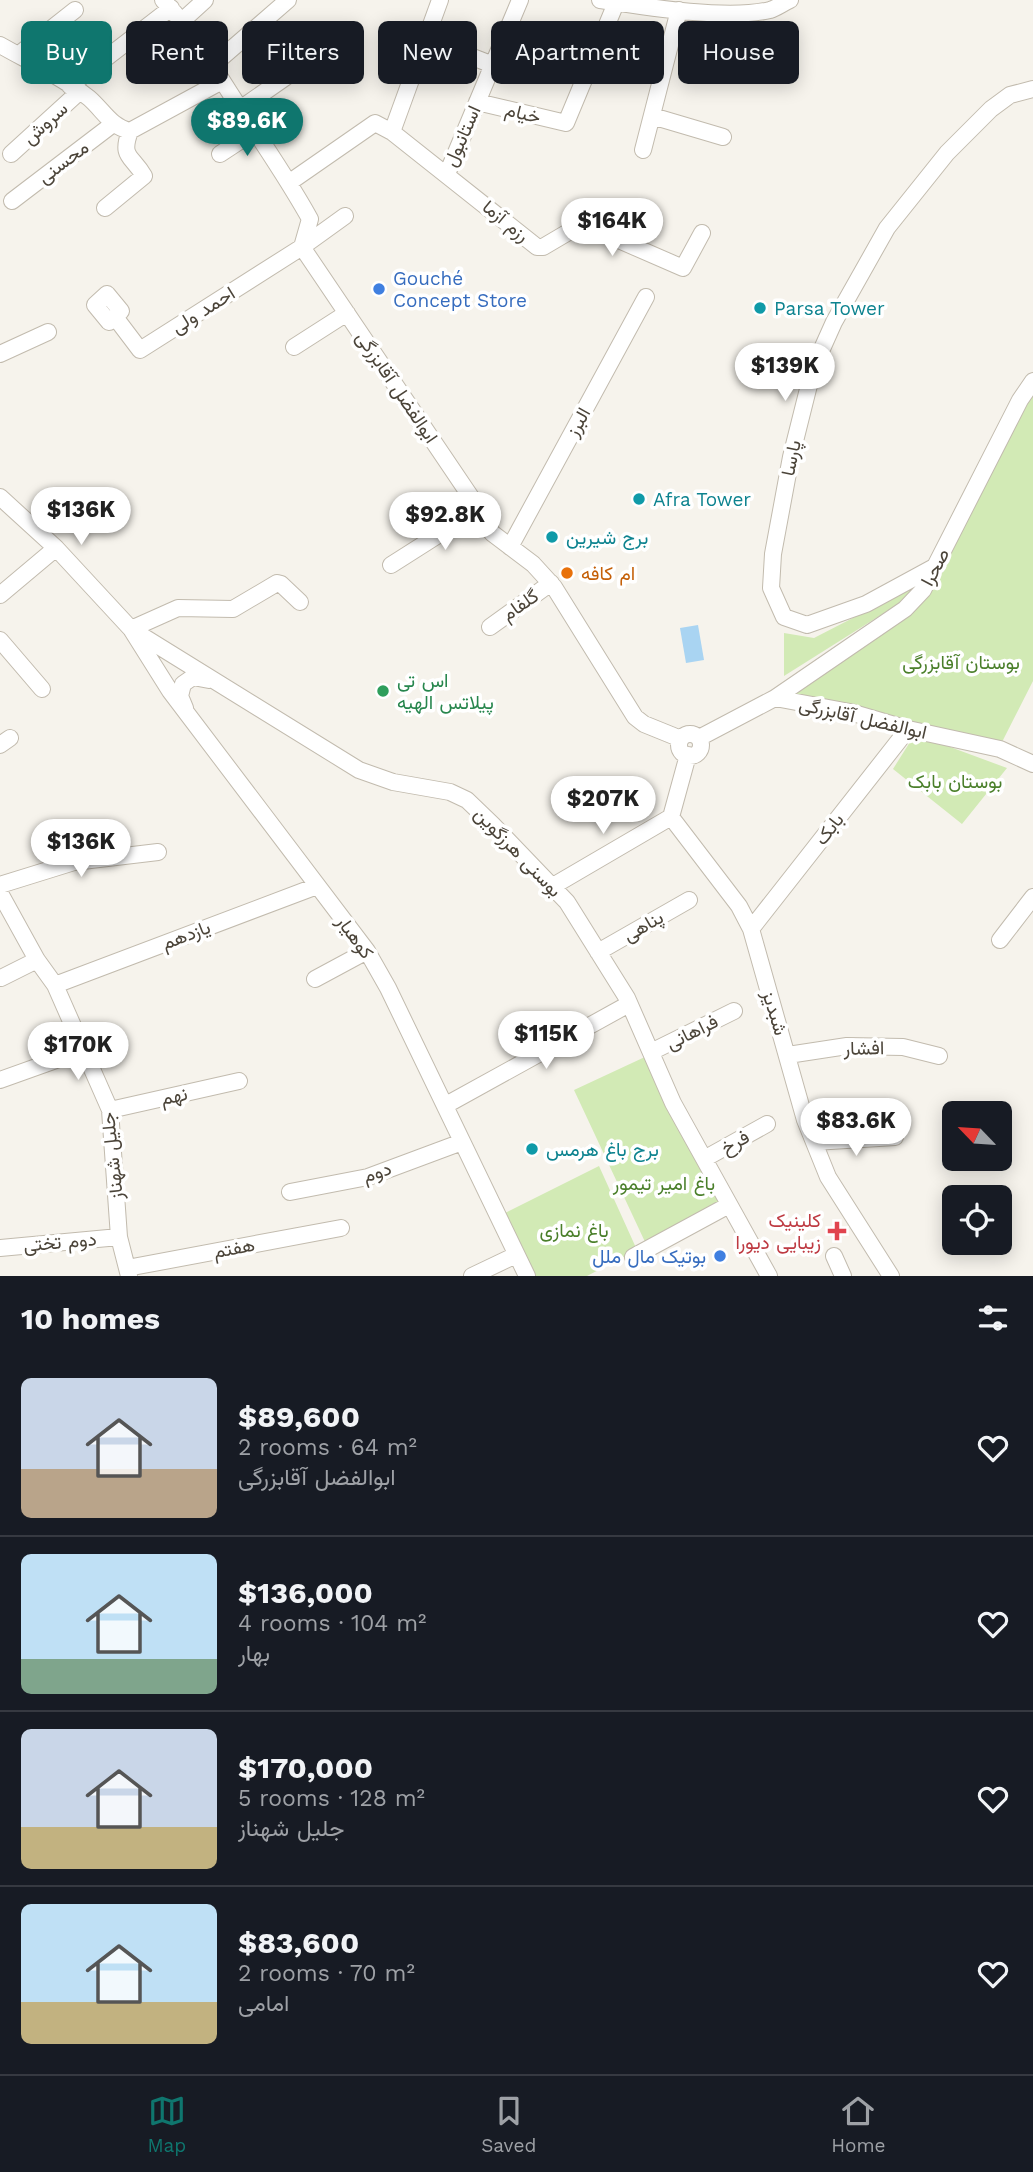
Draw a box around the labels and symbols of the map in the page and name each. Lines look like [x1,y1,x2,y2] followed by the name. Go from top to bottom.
[18,97,72,149] street label: سروش
[503,97,543,129] street label: خیام
[190,99,304,158] pin: $89.6K
[438,102,486,170] street label: استانبول
[33,135,93,189] street label: محسنی
[477,195,534,248] street label: رزم آزما
[563,198,661,258] pin: $164K
[393,267,527,312] place label: Gouché Concept Store
[167,281,239,339] street label: احمد ولی
[371,281,387,297] marker: Gouché Concept Store
[774,297,885,320] place label: Parsa Tower
[752,300,768,316] marker: Parsa Tower
[351,327,443,447] street label: ابوالفضل آقابزرگی
[736,344,834,403] pin: $139K
[560,403,595,442] street label: البرز
[776,438,808,478] street label: پارسا
[32,488,130,547] pin: $136K
[653,488,751,511] place label: Afra Tower
[631,491,647,507] marker: Afra Tower
[388,492,502,552] pin: $92.8K
[566,526,648,550] place label: برج شیرین
[544,529,560,545] marker: برج شیرین
[916,544,954,590] street label: صحرا
[581,562,635,586] place label: ام کافه
[559,565,575,581] marker: ام کافه
[497,584,544,627] street label: گلفام
[902,651,1020,674] park label: بوستان آقابزرگی
[397,669,494,716] place label: اس تی پیلاتس الهیه
[375,683,391,699] marker: اس تی پیلاتس الهیه
[797,692,929,744] street label: ابوالفضل آقابزرگی
[908,770,1002,793] park label: بوستان بابک
[554,776,652,836] pin: $207K
[469,802,567,902] street label: بوسنی هرزگوین
[809,808,849,850] street label: بابک
[32,820,130,879] pin: $136K
[619,905,668,948] street label: پناهی
[331,910,379,963] street label: کوهیار
[158,915,214,956] street label: یازدهم
[757,987,793,1038] street label: شبدیز
[662,1010,722,1054] street label: فراهانی
[497,1012,595,1071] pin: $115K
[29,1023,127,1082] pin: $170K
[842,1036,885,1060] street label: افشار
[158,1082,190,1111] street label: نهم
[799,1098,913,1158] pin: $83.6K
[942,1101,1012,1171] north arrow
[96,1111,128,1202] street label: جلیل شهناز
[717,1125,754,1160] street label: فرخ
[546,1138,659,1162] place label: برج باغ هرمس
[524,1141,540,1157] marker: برج باغ هرمس
[360,1157,395,1188] street label: دوم
[612,1172,715,1196] park label: باغ امیر تیمور
[736,1209,821,1254] place label: کلینیک زیبایی دیورا
[539,1219,609,1243] park label: باغ نمازی
[827,1221,847,1241] marker: کلینیک زیبایی دیورا
[23,1227,98,1258] street label: دوم تختی
[211,1233,257,1264] street label: هفتم
[592,1245,706,1268] place label: بوتیک مال ملل
[712,1248,728,1264] marker: بوتیک مال ملل

